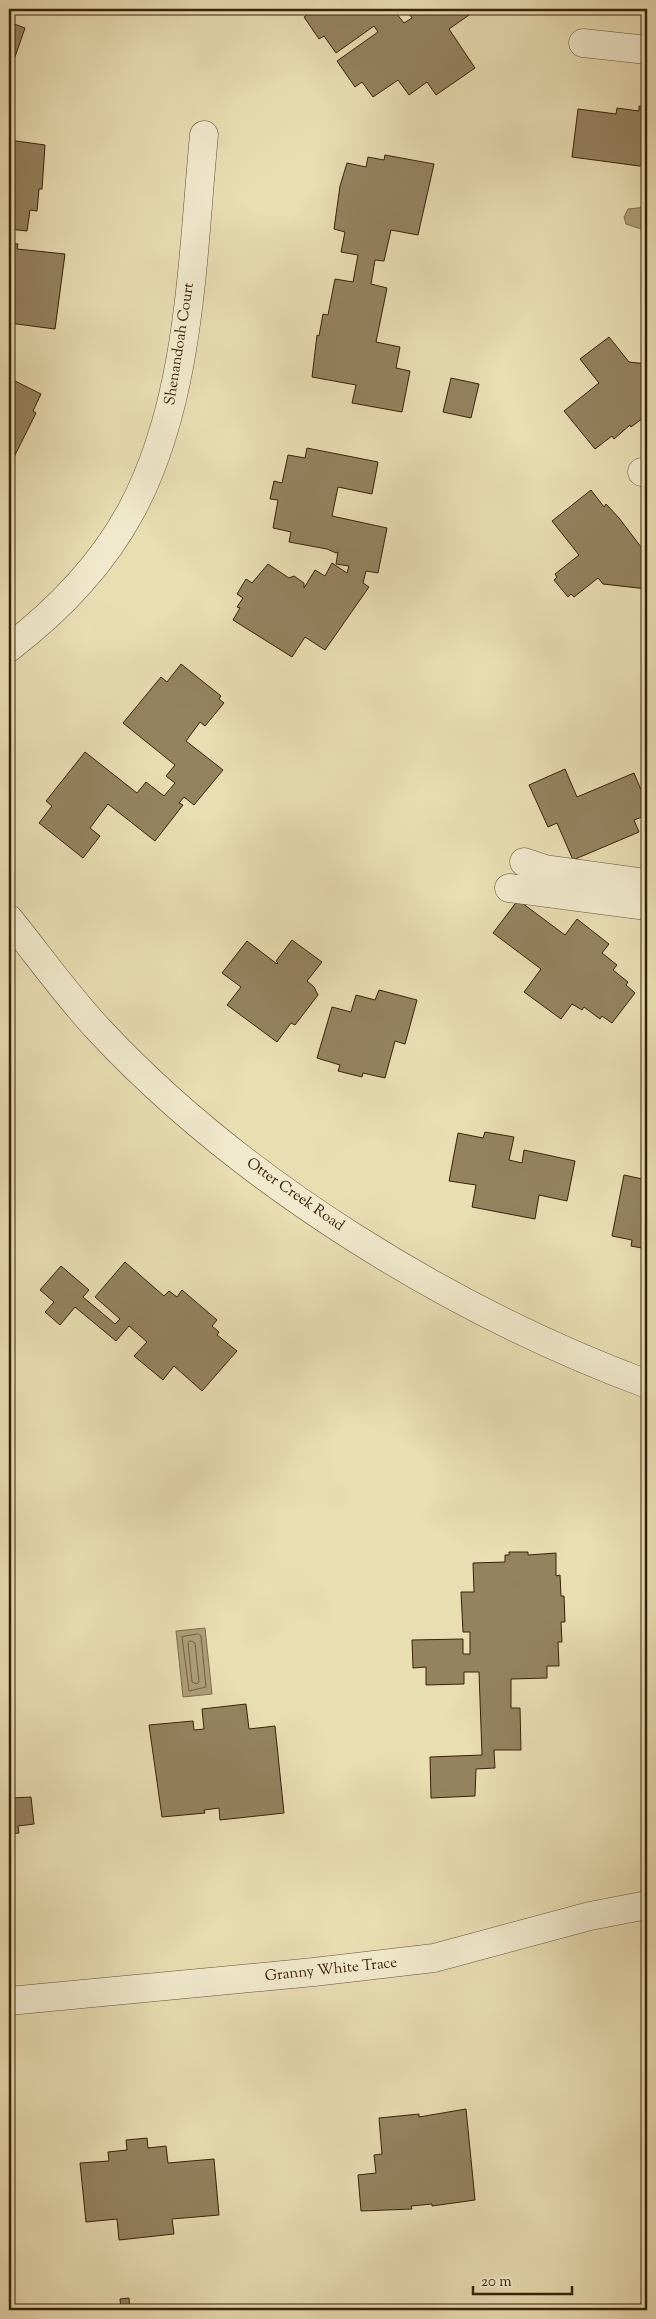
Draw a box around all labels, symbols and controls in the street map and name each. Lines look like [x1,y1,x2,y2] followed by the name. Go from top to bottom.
[160,281,200,407] street label: Shenandoah Court
[242,1153,349,1237] street label: Otter Creek Road
[264,1953,398,1987] street label: Granny White Trace
[473,2264,572,2296] scale bar
[481,2272,512,2293] text: 20 m

